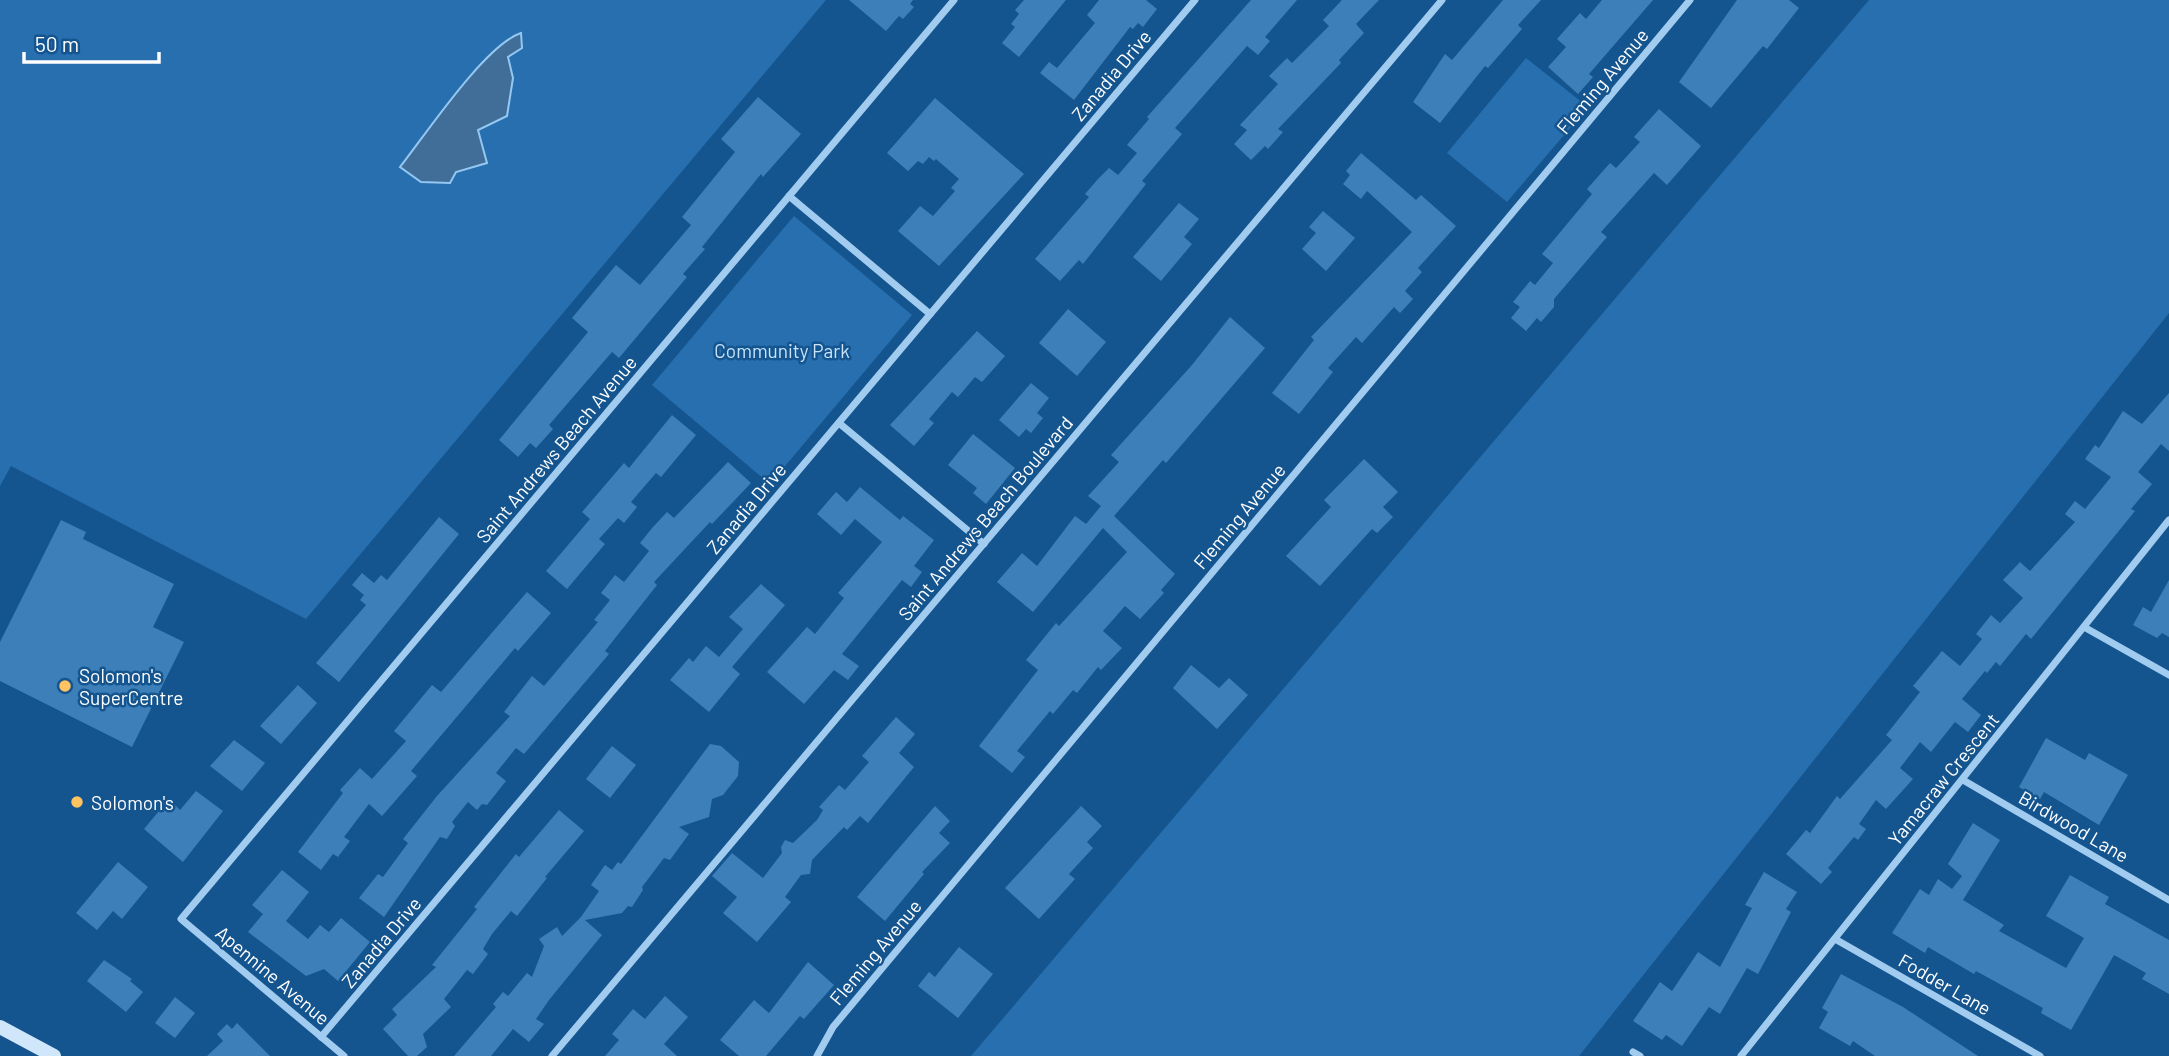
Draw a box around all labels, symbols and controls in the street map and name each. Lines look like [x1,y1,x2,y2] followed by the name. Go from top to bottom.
[24,21,159,65] scale bar
[1551,24,1653,138] street label: Fleming Avenue
[1066,25,1156,125] street label: Zanadia Drive
[35,31,79,56] text: 50 m
[714,339,850,362] park label: Community Park
[471,351,641,547] street label: Saint Andrews Beach Avenue
[893,411,1077,625] street label: Saint Andrews Beach Boulevard
[701,458,791,558] street label: Zanadia Drive
[1188,459,1290,573] street label: Fleming Avenue
[79,664,183,709] place label: Solomon's SuperCentre
[57,678,73,694] marker: Solomon's SuperCentre
[1883,708,2003,850] street label: Yamacraw Crescent
[2015,785,2133,867] street label: Birdwood Lane
[91,791,174,814] place label: Solomon's
[69,794,85,810] marker: Solomon's
[336,892,426,992] street label: Zanadia Drive
[824,895,926,1009] street label: Fleming Avenue
[211,921,335,1029] street label: Apennine Avenue
[1895,948,1995,1020] street label: Fodder Lane

